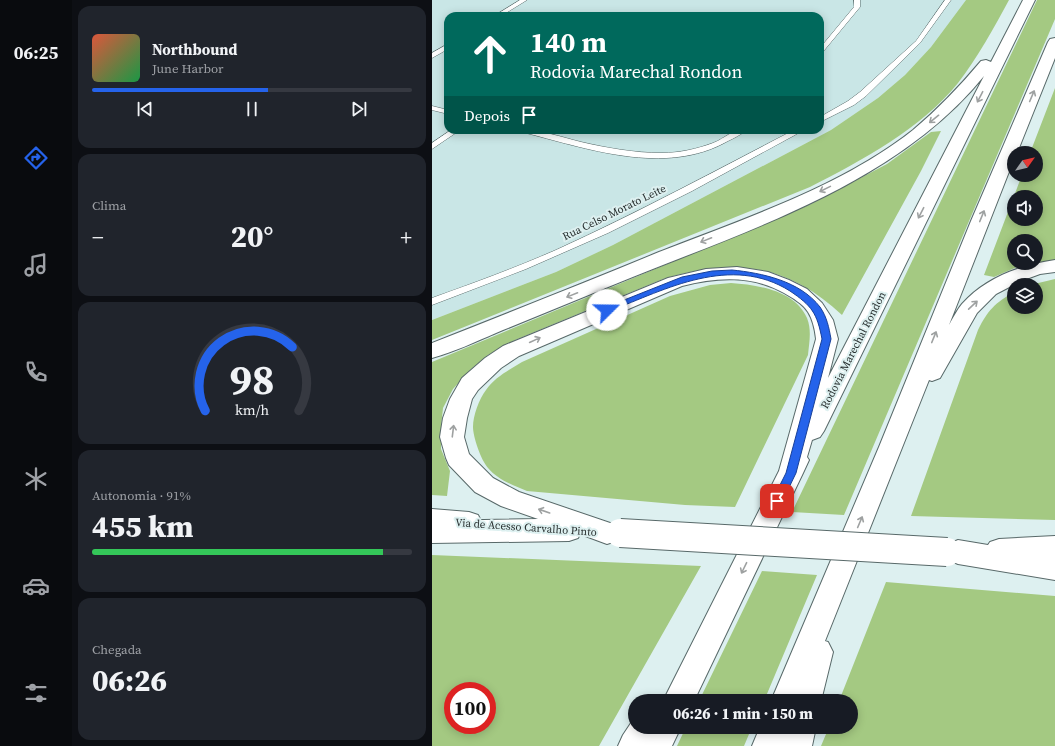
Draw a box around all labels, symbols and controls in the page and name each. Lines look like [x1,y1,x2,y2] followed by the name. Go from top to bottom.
[530,23,607,61] text: 140 m
[464,28,516,80] icon: ahead
[152,39,237,60] text: Northbound
[14,40,58,65] text: 06:25
[530,59,742,84] text: Rodovia Marechal Rondon
[152,60,224,77] text: June Harbor
[1029,90,1036,102] one-way arrow
[976,91,983,103] one-way arrow
[134,98,156,120] icon: previous
[241,98,263,120] icon: pause
[348,98,370,120] icon: next
[518,104,540,126] icon: arrive
[464,105,510,126] text: Depois
[929,115,940,123] one-way arrow
[22,144,50,172] icon: directions
[1007,146,1043,182] north arrow
[1007,146,1043,314] map controls
[560,181,669,244] street label: Rua Celso Morato Leite
[819,186,831,193] one-way arrow
[1007,190,1043,226] button: sound
[92,197,126,214] text: Clima
[917,207,924,219] one-way arrow
[979,211,987,223] one-way arrow
[231,216,273,257] text: 20°
[92,222,104,252] text: −
[400,222,412,252] text: +
[1007,234,1043,270] button: search
[700,237,712,245] one-way arrow
[22,251,50,279] icon: music
[1007,278,1043,314] button: layers
[586,289,628,331] position arrow
[817,289,890,411] street label: Rodovia Marechal Rondon
[567,291,579,299] one-way arrow
[968,300,978,310] one-way arrow
[931,331,939,343] one-way arrow
[528,336,540,343] one-way arrow
[229,351,275,408] text: 98
[22,358,50,386] icon: phone
[235,400,269,420] text: km/h
[449,425,457,438] one-way arrow
[22,465,50,493] icon: climate
[760,484,794,518] pin
[92,487,191,504] text: Autonomia · 91%
[766,490,788,512] icon: arrive
[92,506,193,547] text: 455 km
[537,507,550,514] one-way arrow
[455,515,597,540] street label: Via de Acesso Carvalho Pinto
[856,517,864,529] one-way arrow
[740,561,748,573] one-way arrow
[22,572,50,600] icon: car
[92,641,142,658] text: Chegada
[92,660,167,701] text: 06:26
[22,679,50,707] icon: filters
[444,682,496,734] speed limit sign: 100
[673,703,813,724] text: 06:26 · 1 min · 150 m

